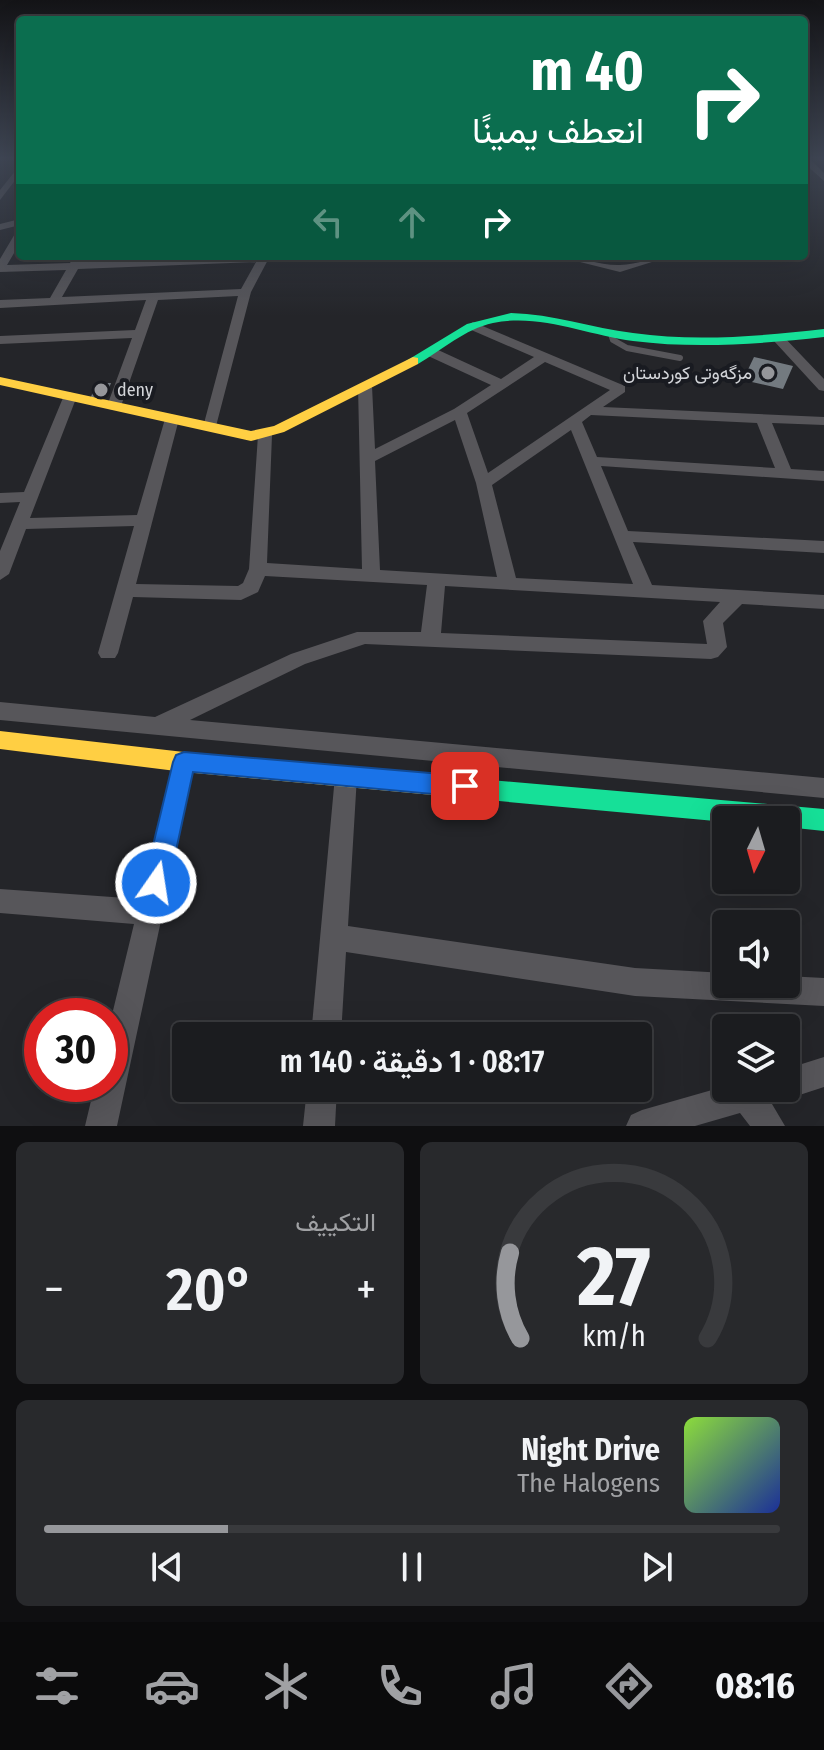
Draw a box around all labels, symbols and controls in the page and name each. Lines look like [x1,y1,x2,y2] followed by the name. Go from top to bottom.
[530,38,644,105] text: 40 m
[672,48,776,152] icon: right
[472,109,644,153] text: انعطف يمينًا
[306,200,350,244] icon: left
[390,200,434,244] icon: ahead
[474,200,518,244] icon: right
[623,362,752,384] place label: مزگەوتی کوردستان
[759,364,777,382] marker: مزگەوتی کوردستان
[117,379,153,401] place label: deny
[92,381,110,399] marker: deny
[431,752,499,820] pin
[443,764,487,808] icon: arrive
[712,806,800,894] north arrow
[712,806,800,1102] map controls
[114,841,198,925] position arrow
[712,910,800,998] button: sound
[24,998,128,1102] speed limit sign: 30
[712,1014,800,1102] button: layers
[280,1044,544,1080] text: 08:17 · 1 دقيقة · 140 m
[295,1207,376,1238] text: التكييف
[576,1227,651,1327] text: 27
[166,1254,254,1326] text: 20°
[44,1263,64,1316] text: −
[356,1263,376,1316] text: +
[582,1319,646,1354] text: km/h
[521,1432,660,1468] text: Night Drive
[517,1468,660,1499] text: The Halogens
[145,1545,189,1589] icon: previous
[390,1545,434,1589] icon: pause
[635,1545,679,1589] icon: next
[29,1658,85,1714] icon: filters
[144,1658,200,1714] icon: car
[258,1658,314,1714] icon: climate
[372,1658,428,1714] icon: phone
[486,1658,542,1714] icon: music
[601,1658,657,1714] icon: directions
[715,1664,795,1708] text: 08:16

